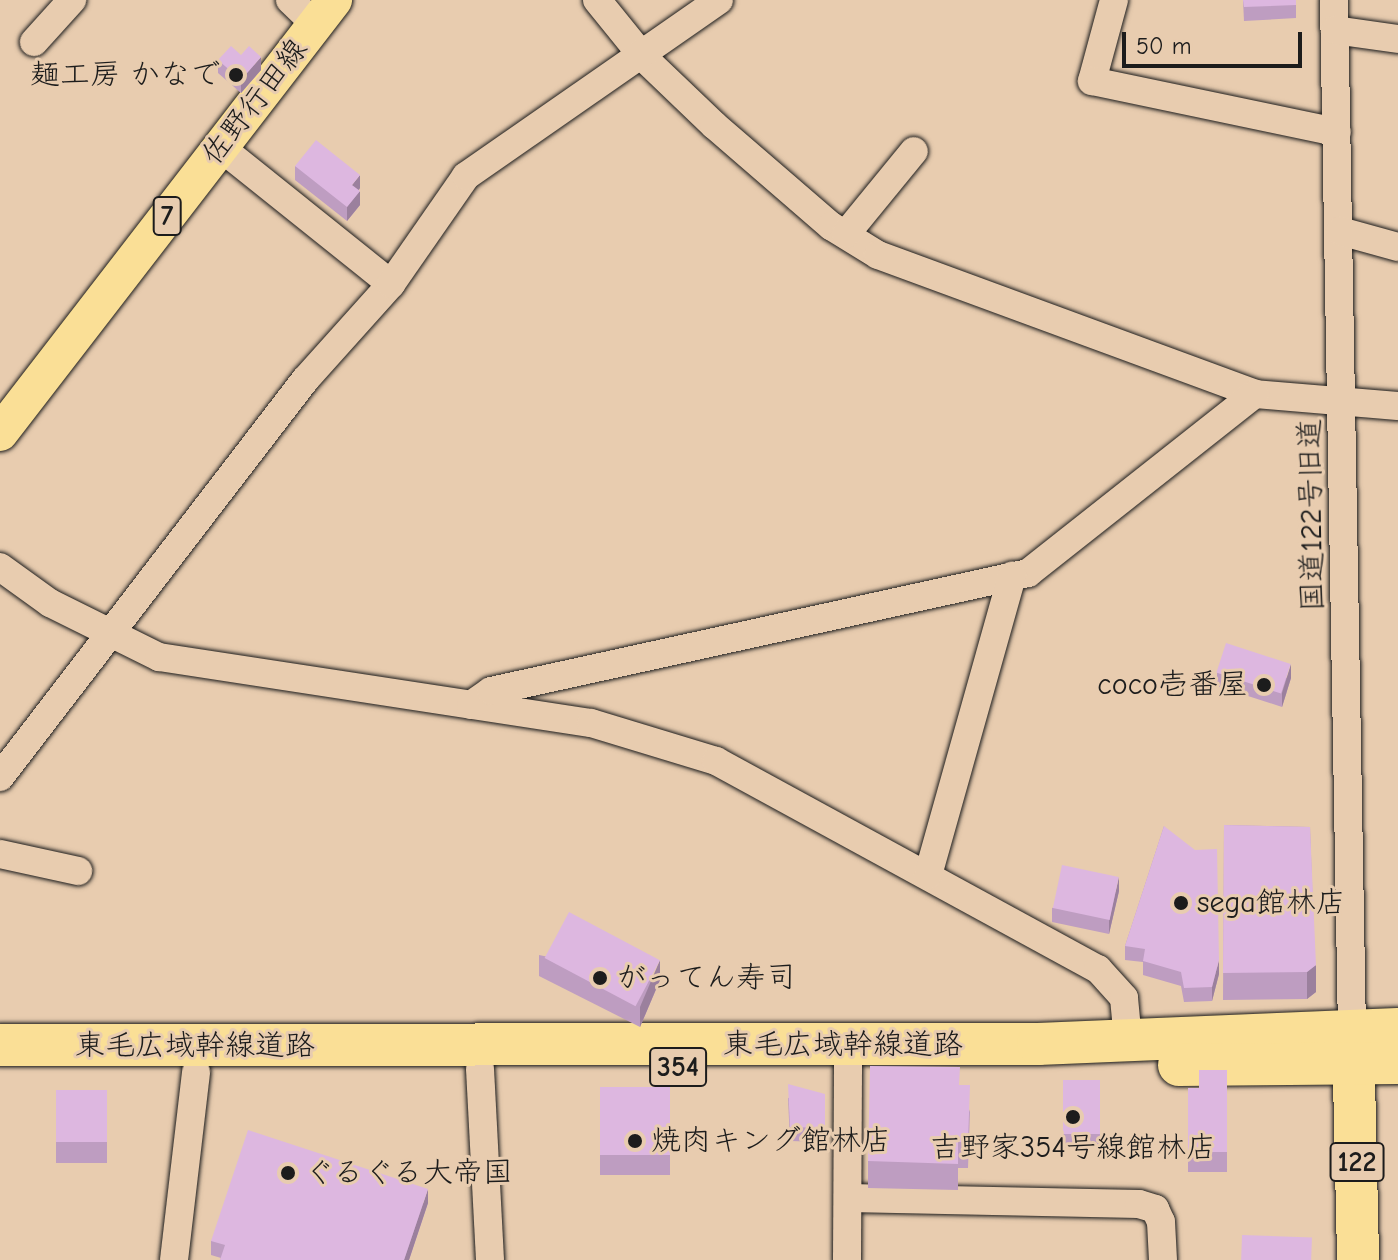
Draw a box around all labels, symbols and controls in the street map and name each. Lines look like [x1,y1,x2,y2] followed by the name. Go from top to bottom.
[1126,16,1306,66] scale bar
[195,32,315,172] street label: 佐野行田線
[1136,32,1192,60] text: 50 m
[30,57,220,93] place label: 麺工房 かなで
[227,66,245,84] marker: 麺工房 かなで
[151,192,183,240] road number: 7
[1292,418,1332,612] street label: 国道122号旧道
[1097,667,1248,703] place label: coco壱番屋
[1255,676,1273,694] marker: coco壱番屋
[1197,885,1346,921] place label: sega館林店
[1172,894,1190,912] marker: sega館林店
[616,960,796,996] place label: がってん寿司
[591,969,609,987] marker: がってん寿司
[723,1027,963,1063] street label: 東毛広域幹線道路
[75,1028,315,1064] street label: 東毛広域幹線道路
[648,1043,708,1091] road number: 354
[1064,1108,1082,1126] marker: 吉野家354号線館林店
[651,1123,891,1159] place label: 焼肉キング館林店
[930,1130,1216,1166] place label: 吉野家354号線館林店
[626,1132,644,1150] marker: 焼肉キング館林店
[1329,1138,1385,1186] road number: 122
[304,1155,514,1191] place label: ぐるぐる大帝国
[279,1164,297,1182] marker: ぐるぐる大帝国

